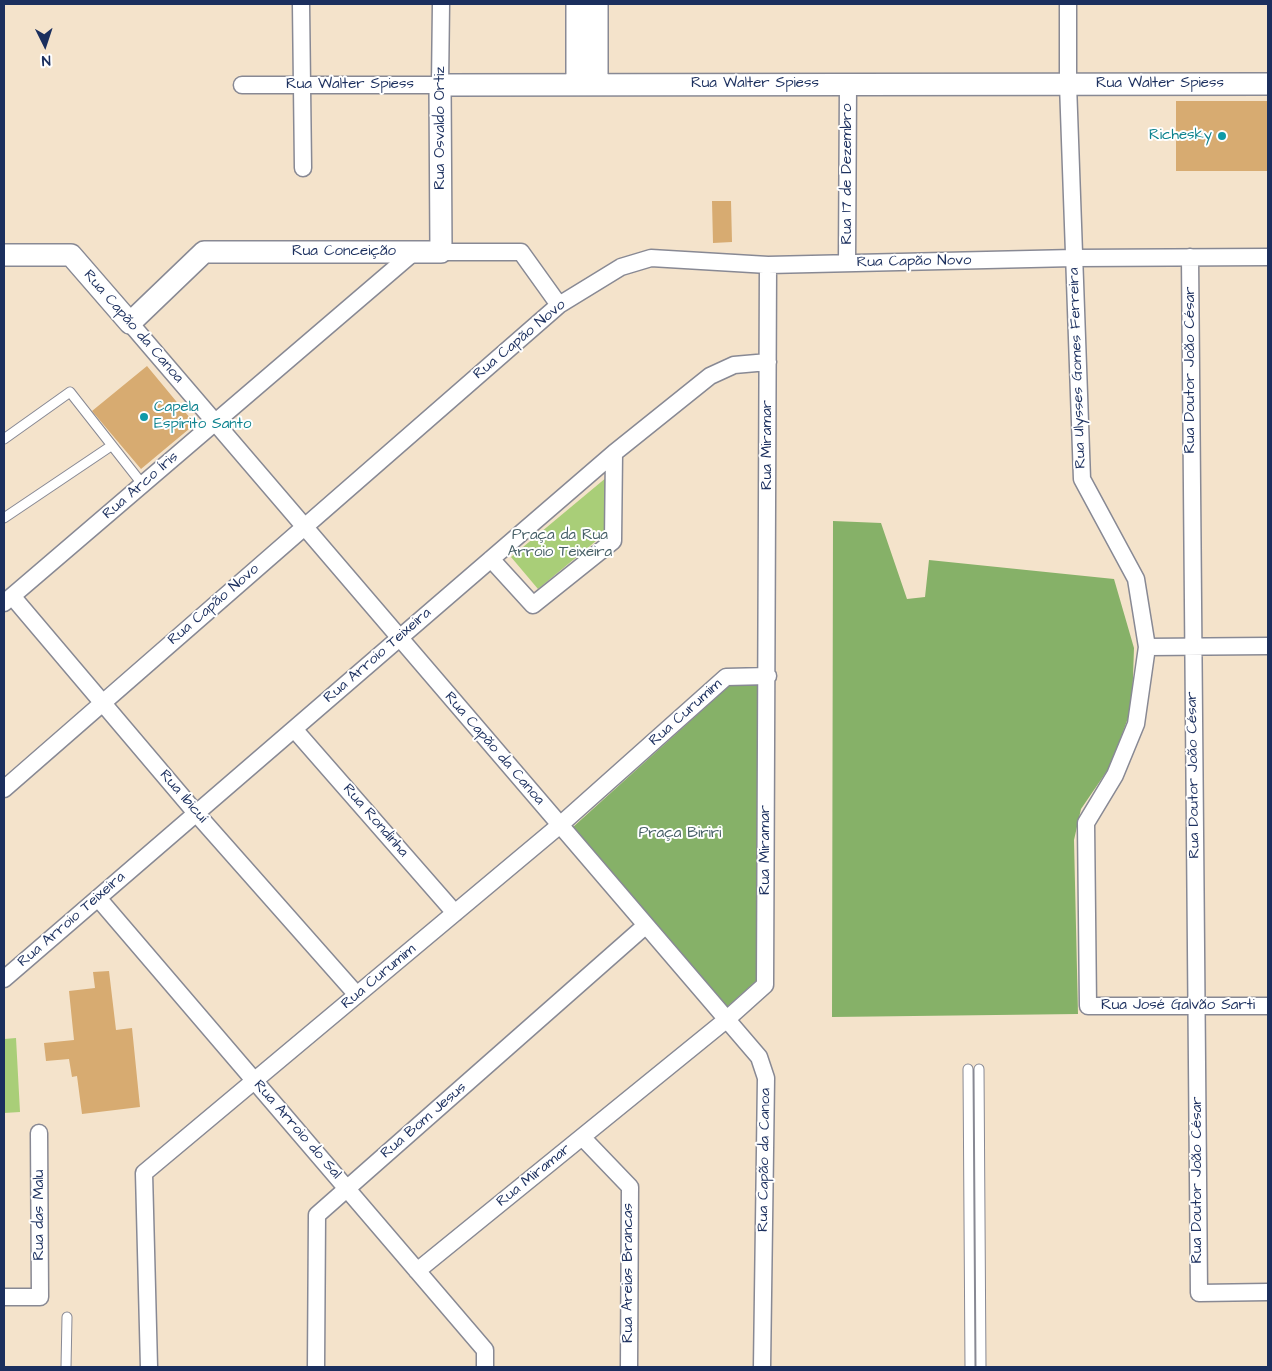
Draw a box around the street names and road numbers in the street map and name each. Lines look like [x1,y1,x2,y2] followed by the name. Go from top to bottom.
[432,66,450,190] street label: Rua Osvaldo Ortiz
[691,75,819,93] street label: Rua Walter Spiess
[1096,75,1224,93] street label: Rua Walter Spiess
[286,76,414,94] street label: Rua Walter Spiess
[839,103,857,245] street label: Rua 17 de Dezembro
[292,243,396,261] street label: Rua Conceição
[857,252,971,272] street label: Rua Capão Novo
[79,267,187,387] street label: Rua Capão da Canoa
[1065,267,1091,469] street label: Rua Ulysses Gomes Ferreira
[1182,286,1200,454] street label: Rua Doutor João César
[470,296,570,384] street label: Rua Capão Novo
[759,400,777,490] street label: Rua Miramar
[100,448,182,524] street label: Rua Arco Íris
[165,561,263,649] street label: Rua Capão Novo
[321,604,435,708] street label: Rua Arroio Teixeira
[646,676,726,750] street label: Rua Curumim
[440,689,548,809] street label: Rua Capão da Canoa
[1184,691,1204,859] street label: Rua Doutor João César
[155,767,211,827] street label: Rua Ibicuí
[338,781,412,861] street label: Rua Rondinha
[757,805,775,895] street label: Rua Miramar
[15,868,129,972] street label: Rua Arroio Teixeira
[338,941,420,1013] street label: Rua Curumim
[1101,997,1255,1015] street label: Rua José Galvão Sarti
[249,1077,345,1183] street label: Rua Arroio do Sal
[378,1079,470,1163] street label: Rua Bom Jesus
[755,1088,775,1232] street label: Rua Capão da Canoa
[1189,1096,1207,1264] street label: Rua Doutor João César
[493,1141,575,1211] street label: Rua Miramar
[31,1170,49,1260] street label: Rua das Malu
[620,1203,638,1343] street label: Rua Areias Brancas

